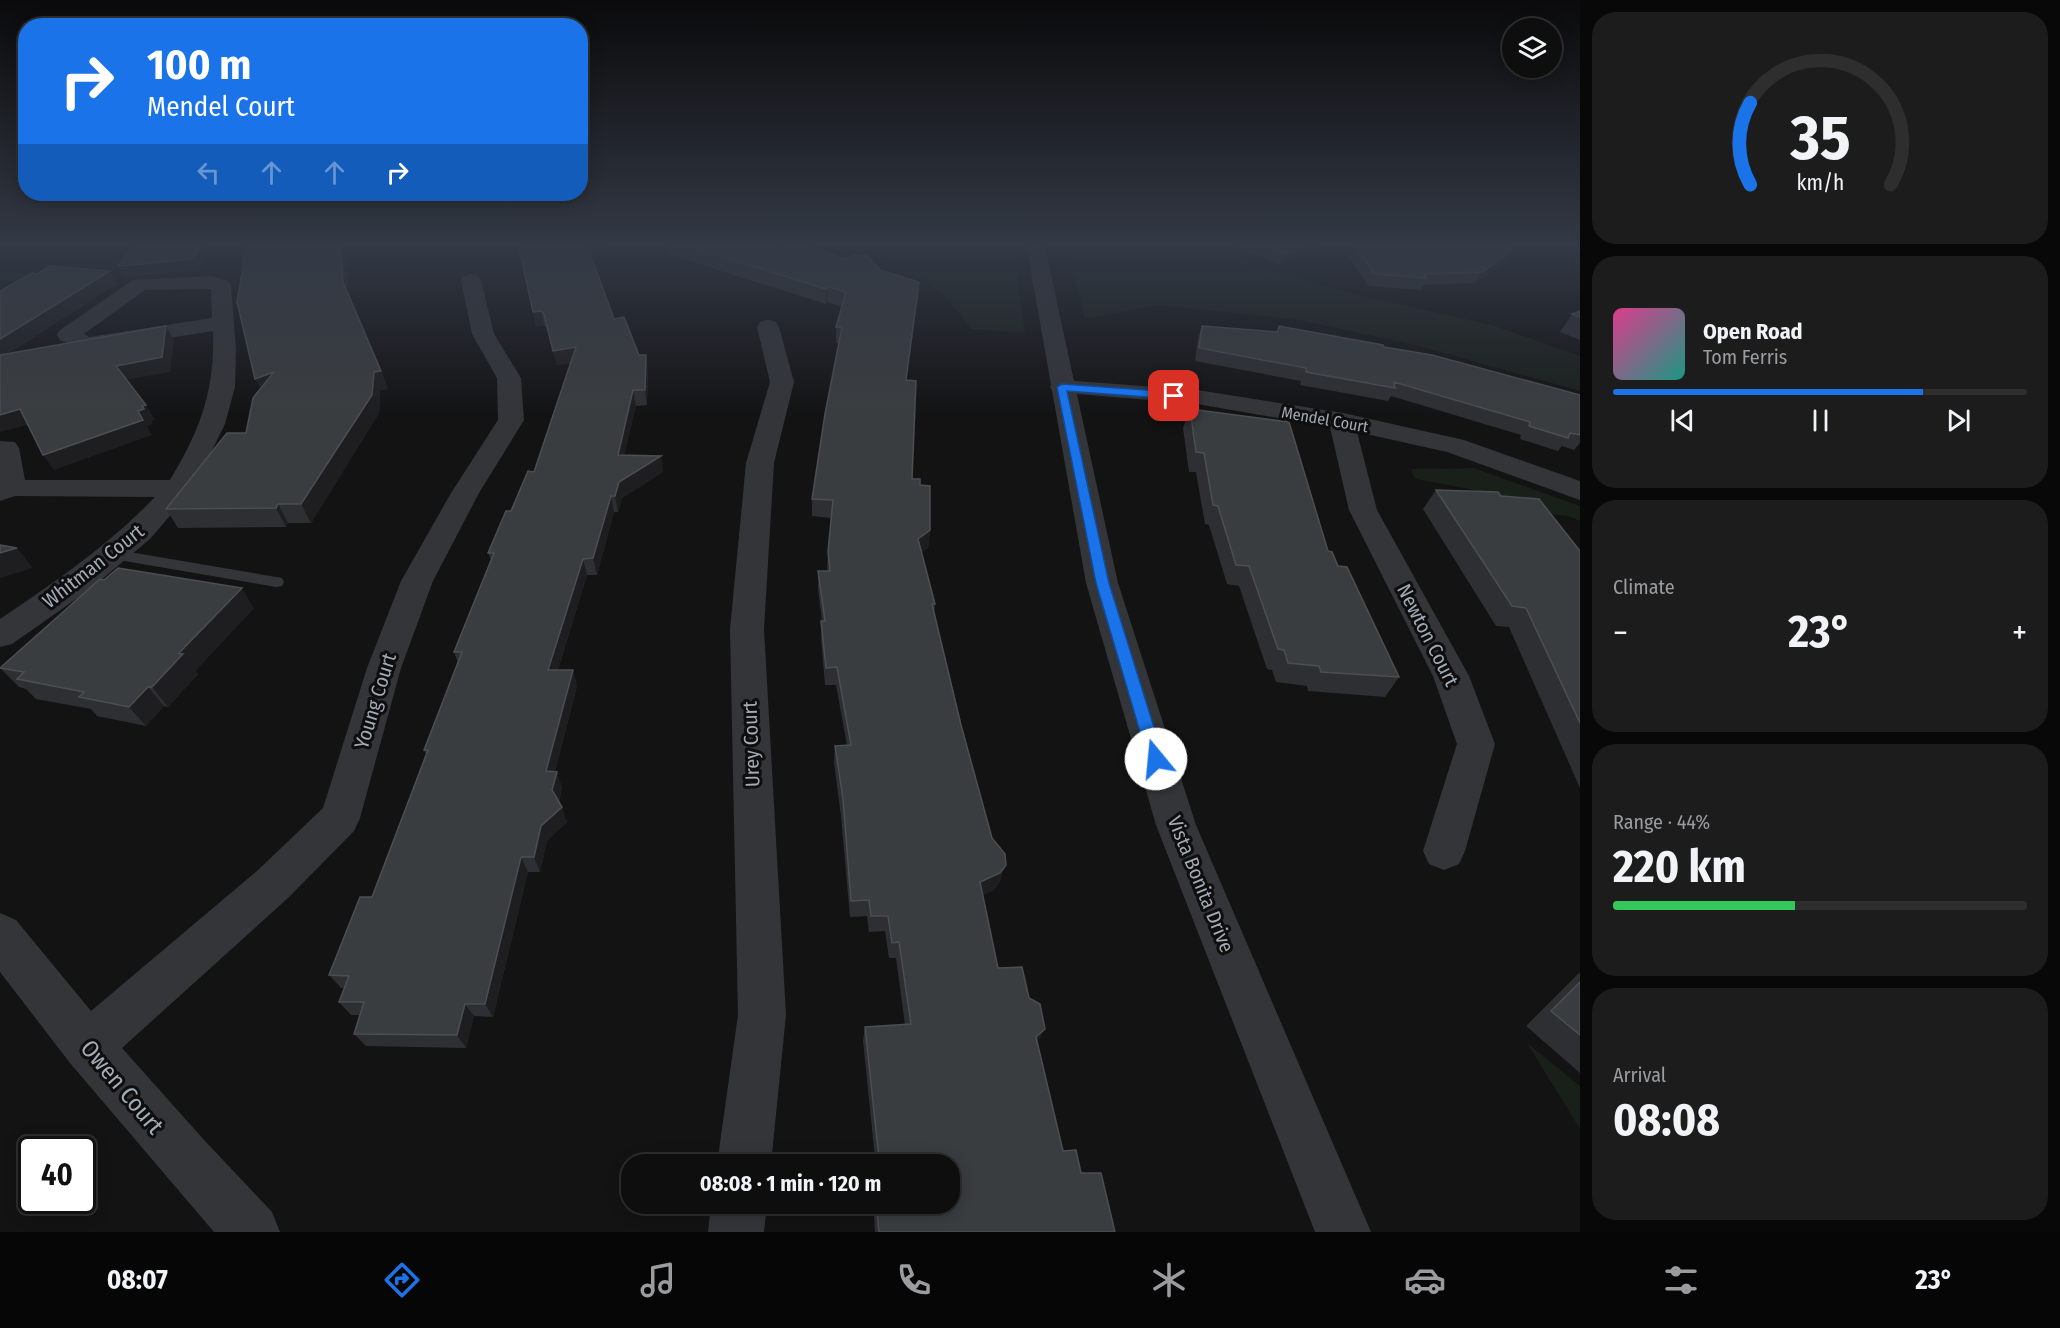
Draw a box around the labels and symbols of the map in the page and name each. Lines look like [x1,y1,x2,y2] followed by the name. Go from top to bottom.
[1148,370,1199,421] pin
[1280,403,1370,437] street label: Mendel Court
[38,519,149,613] street label: Whitman Court
[1392,580,1464,690] street label: Newton Court
[349,650,401,752] street label: Young Court
[737,700,764,787] street label: Urey Court
[1124,727,1188,791] position arrow
[1163,812,1239,956] street label: Vista Bonita Drive
[75,1034,169,1140] street label: Owen Court
[18,1136,96,1214] speed limit sign: 40

